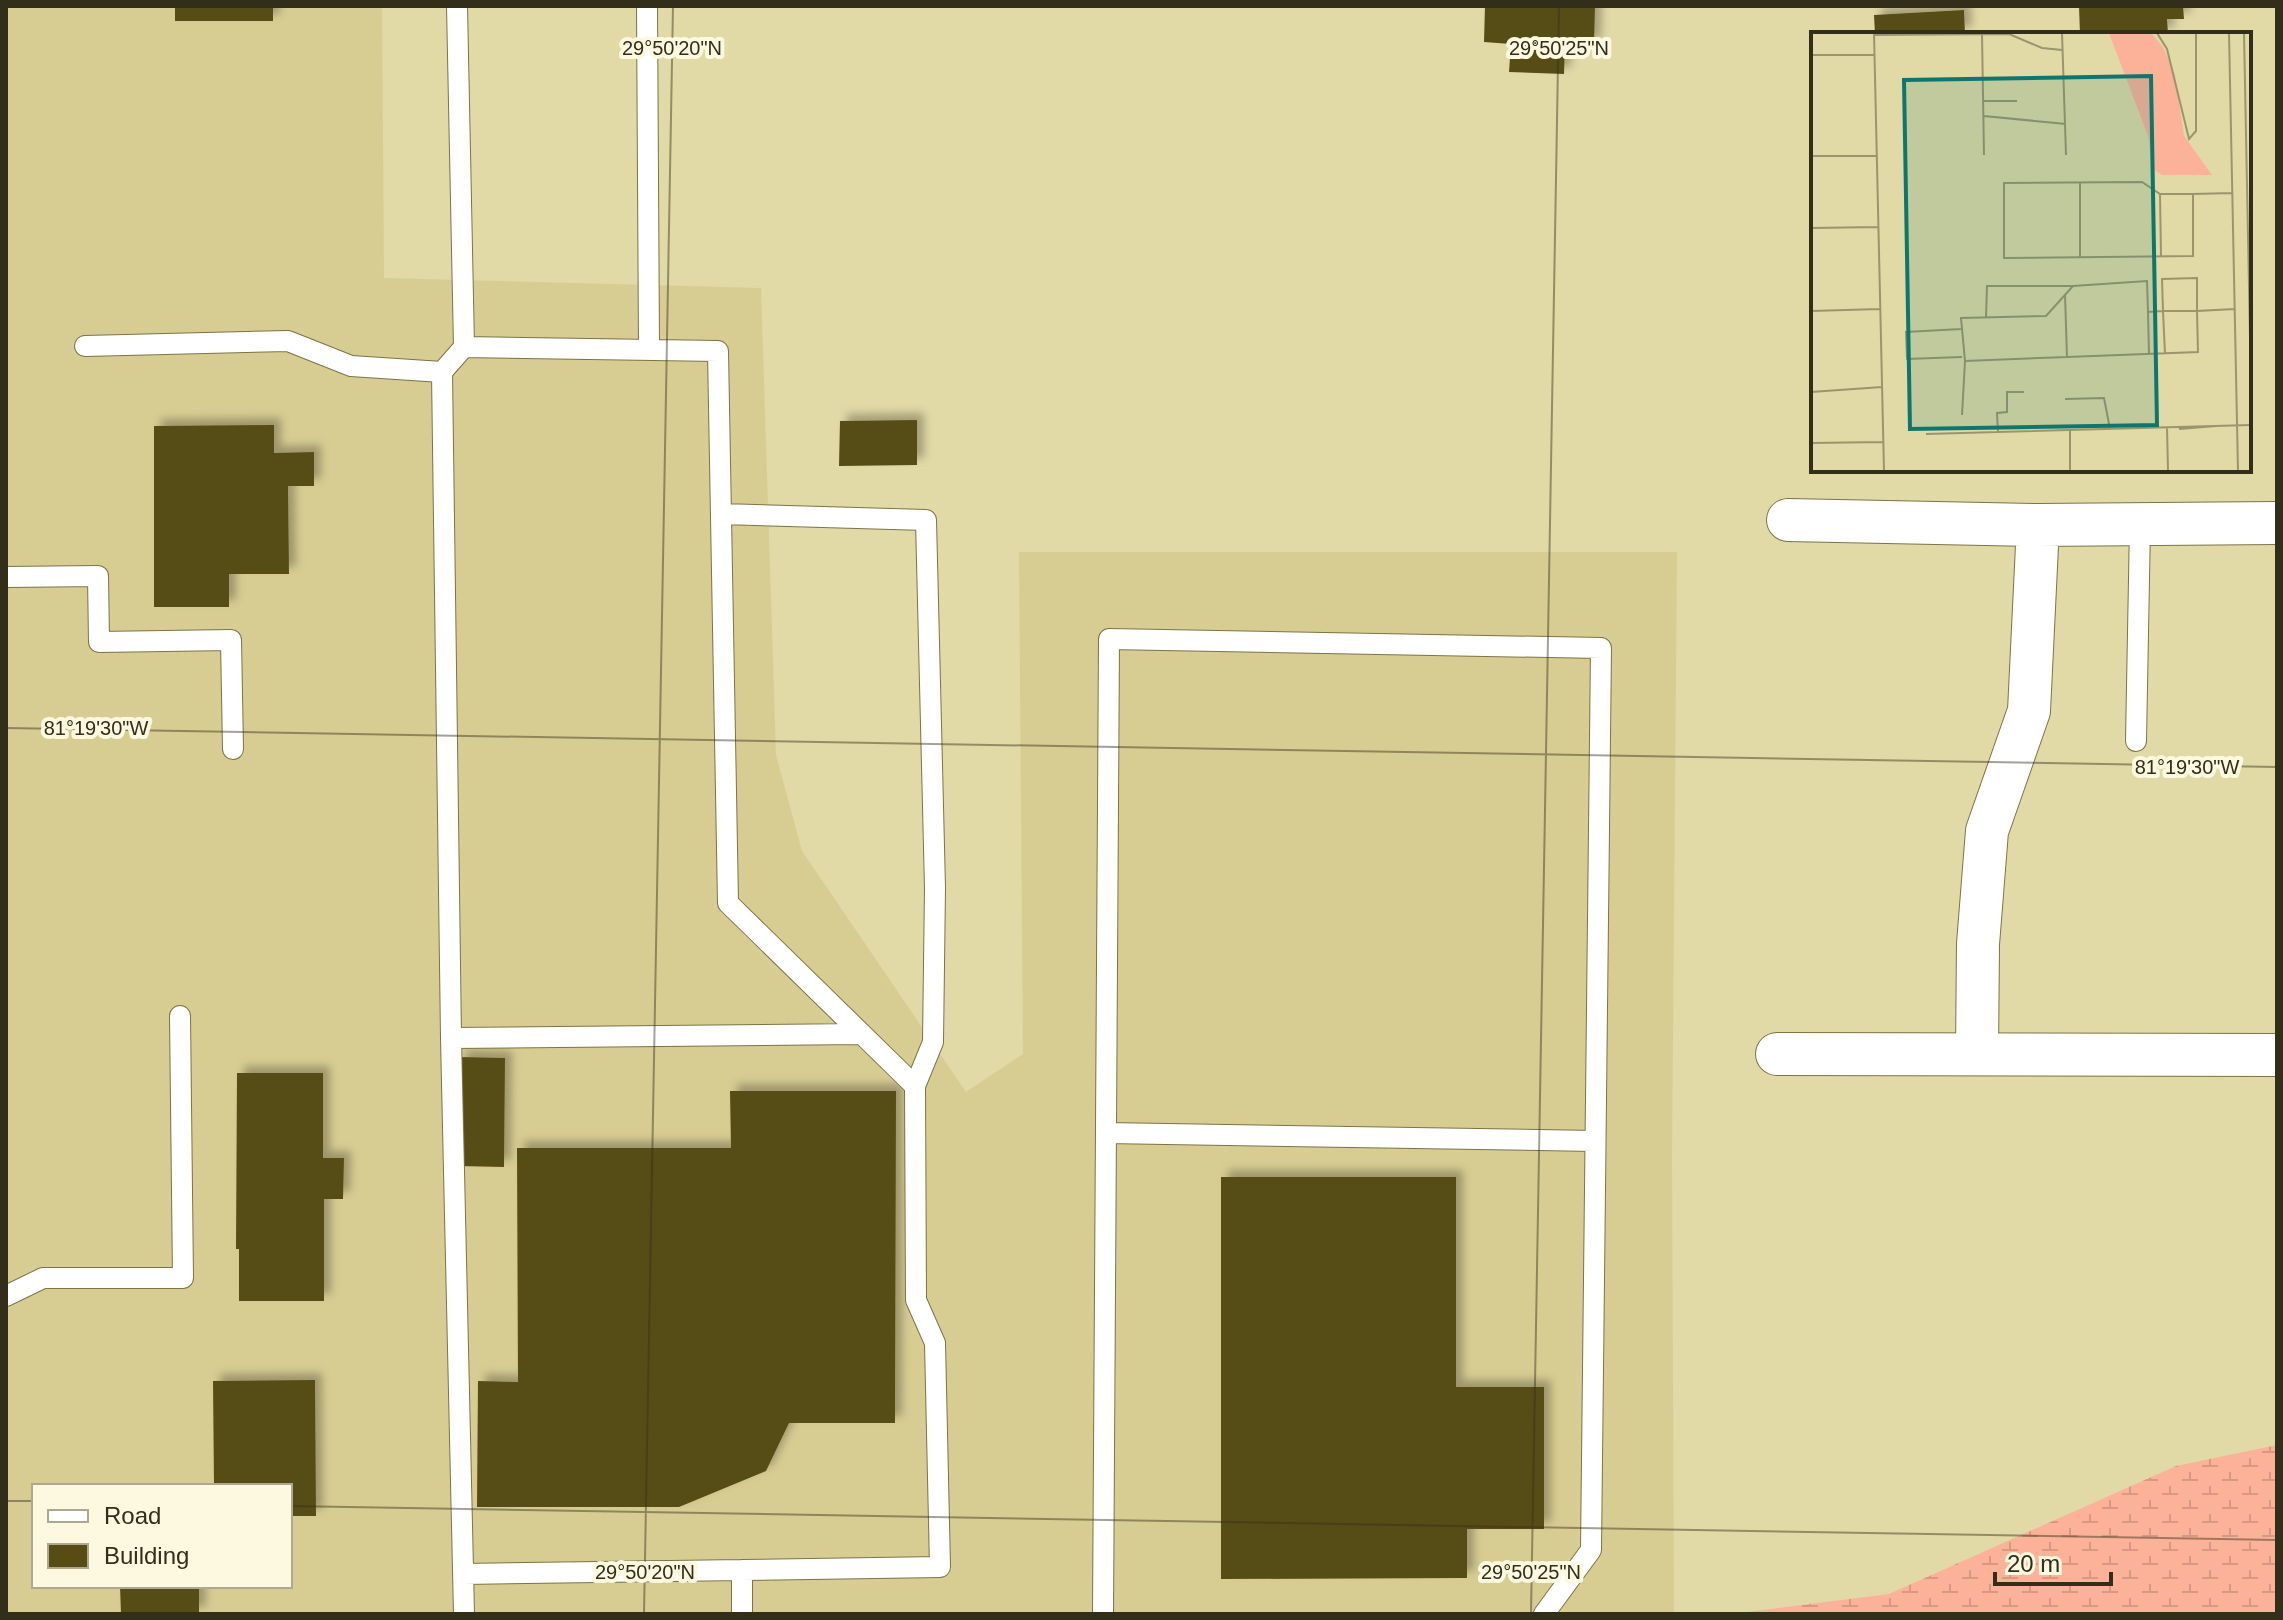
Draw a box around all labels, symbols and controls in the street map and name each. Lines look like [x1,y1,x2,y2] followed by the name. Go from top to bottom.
[1811,32,2251,472] inset map
[622,37,722,59] text: 29°50'20"N
[1509,37,1609,59] text: 29°50'25"N
[44,717,148,739] text: 81°19'30"W
[2135,756,2239,778] text: 81°19'30"W
[32,1484,292,1588] legend
[104,1502,161,1529] text: Road
[1995,1536,2111,1586] scale bar
[104,1542,189,1569] text: Building
[2007,1550,2060,1577] text: 20 m
[595,1561,695,1583] text: 29°50'20"N
[1481,1561,1581,1583] text: 29°50'25"N

